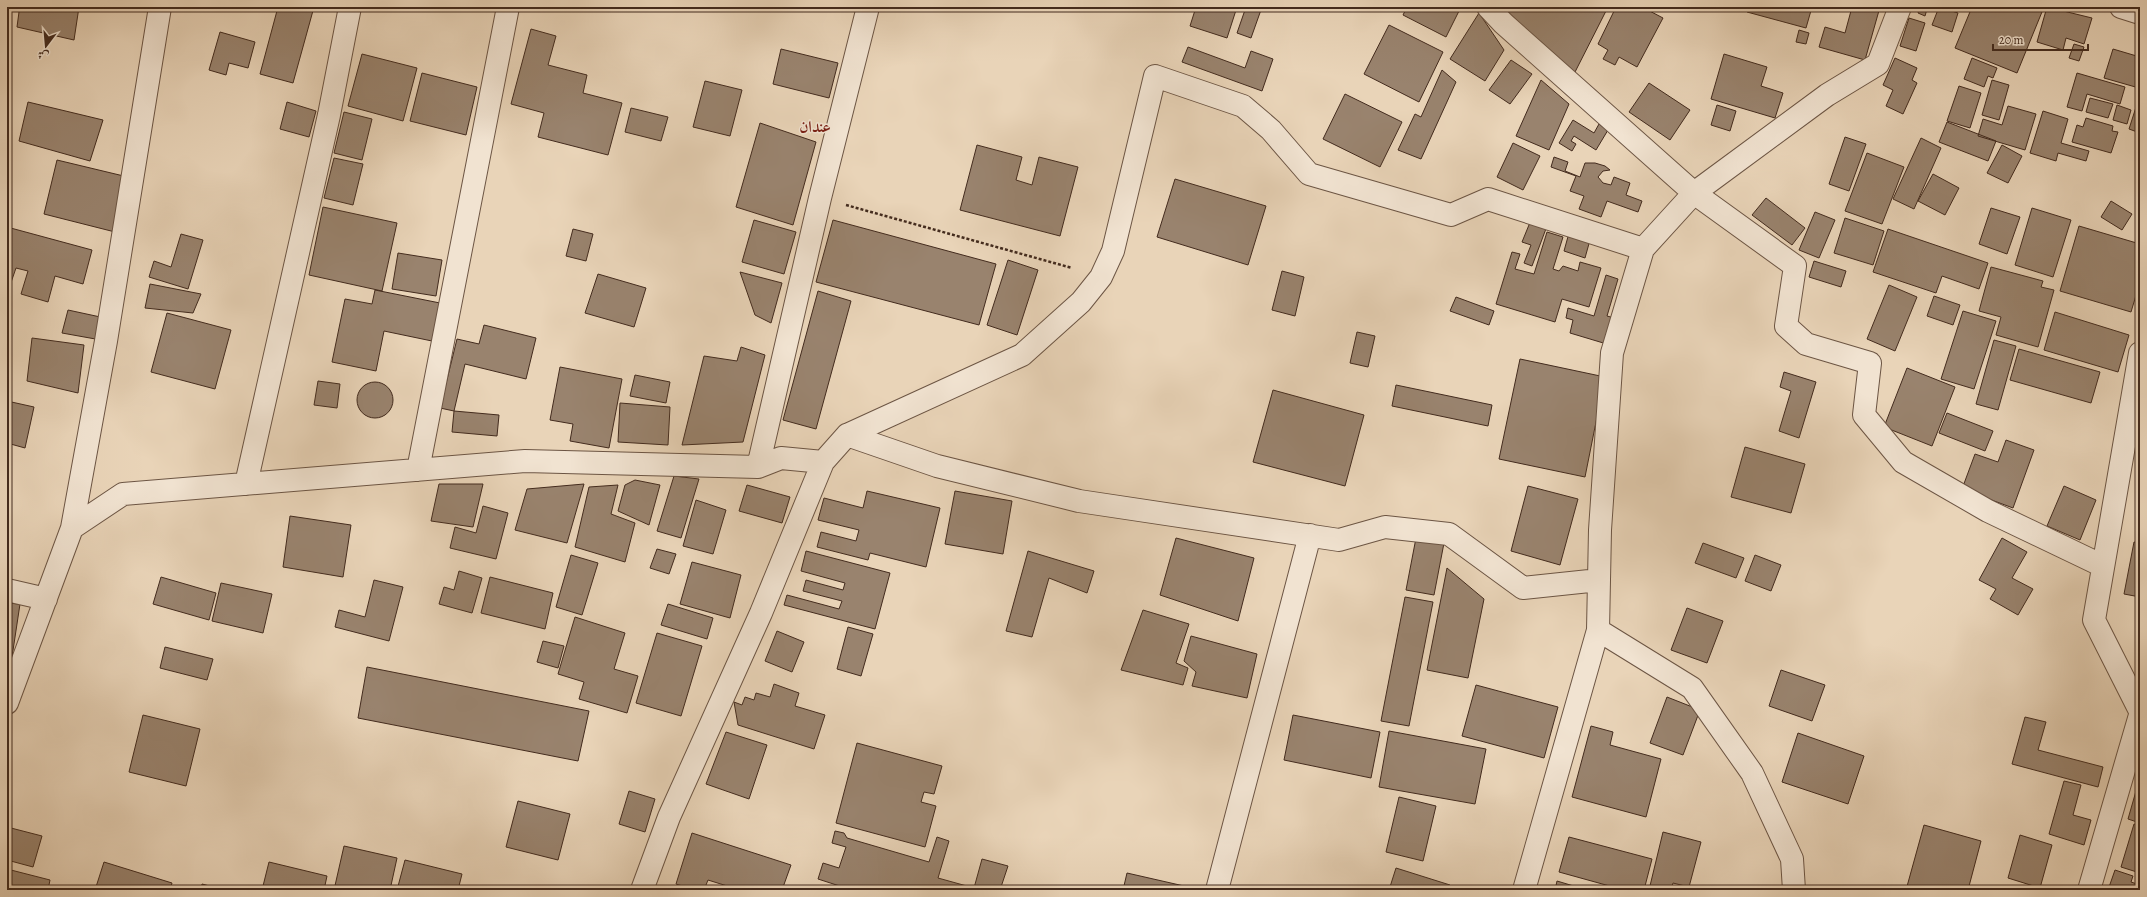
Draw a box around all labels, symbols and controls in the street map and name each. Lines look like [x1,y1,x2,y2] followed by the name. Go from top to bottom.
[26,26,66,66] north arrow
[1993,26,2088,52] scale bar
[1999,32,2023,48] text: 20 m
[36,46,51,64] text: ش
[799,116,831,138] district label: عندان

